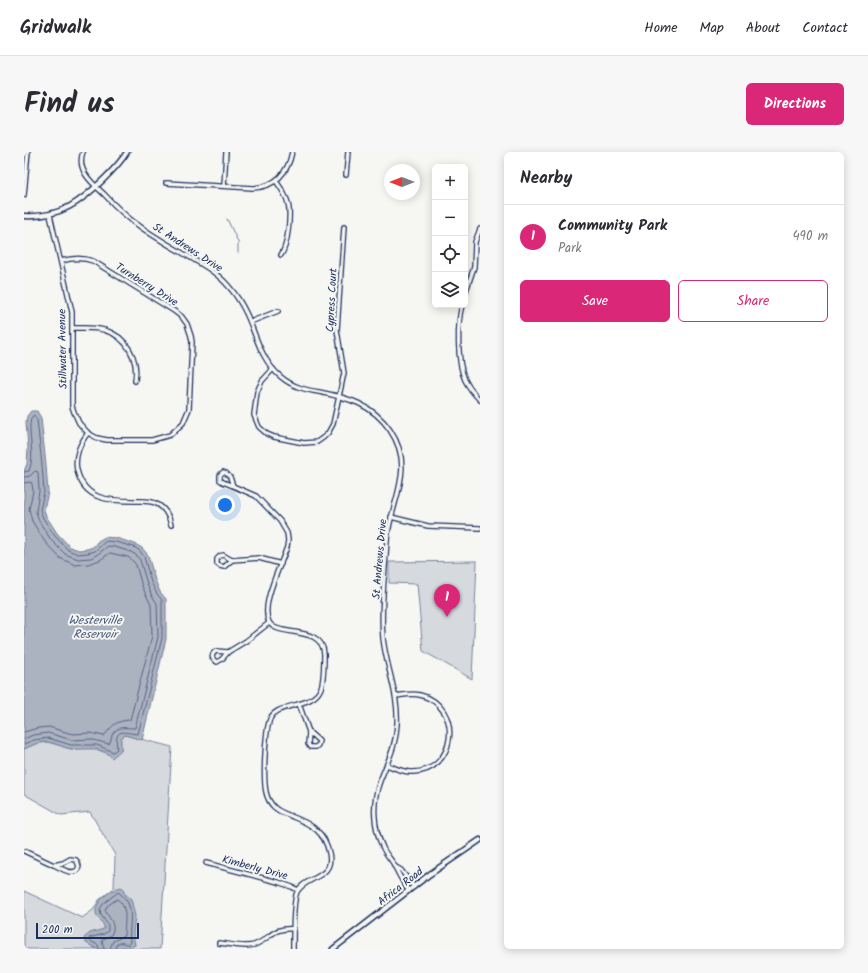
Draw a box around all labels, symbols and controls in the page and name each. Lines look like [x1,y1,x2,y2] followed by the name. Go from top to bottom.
[20,13,91,43] text: Gridwalk
[644,17,678,39] text: Home
[700,17,724,39] text: Map
[746,17,780,39] text: About
[802,17,848,39] text: Contact
[24,82,115,127] text: Find us
[746,83,844,125] button: Directions
[384,164,420,200] north arrow
[432,164,468,308] map controls
[432,164,468,200] button: +
[520,165,572,192] text: Nearby
[432,200,468,236] button: −
[558,214,667,238] text: Community Park
[149,218,226,277] street label: St Andrews Drive
[531,226,535,247] text: 1
[792,226,828,247] text: 490 m
[432,236,468,272] button: locate
[558,238,582,259] text: Park
[112,258,181,311] street label: Turnberry Drive
[321,267,343,333] street label: Cypress Court
[432,272,468,308] button: layers
[520,280,670,322] button: Save
[678,280,828,322] button: Share
[53,309,73,389] street label: Stillwater Avenue
[215,495,235,515] your location
[368,518,392,600] street label: St Andrews Drive
[434,584,460,617] pin: 1
[68,611,123,644] water label: Westerville Reservoir
[220,851,290,885] street label: Kimberly Drive
[374,863,428,910] street label: Africa Road
[36,921,139,940] scale bar
[42,921,73,939] text: 200 m

